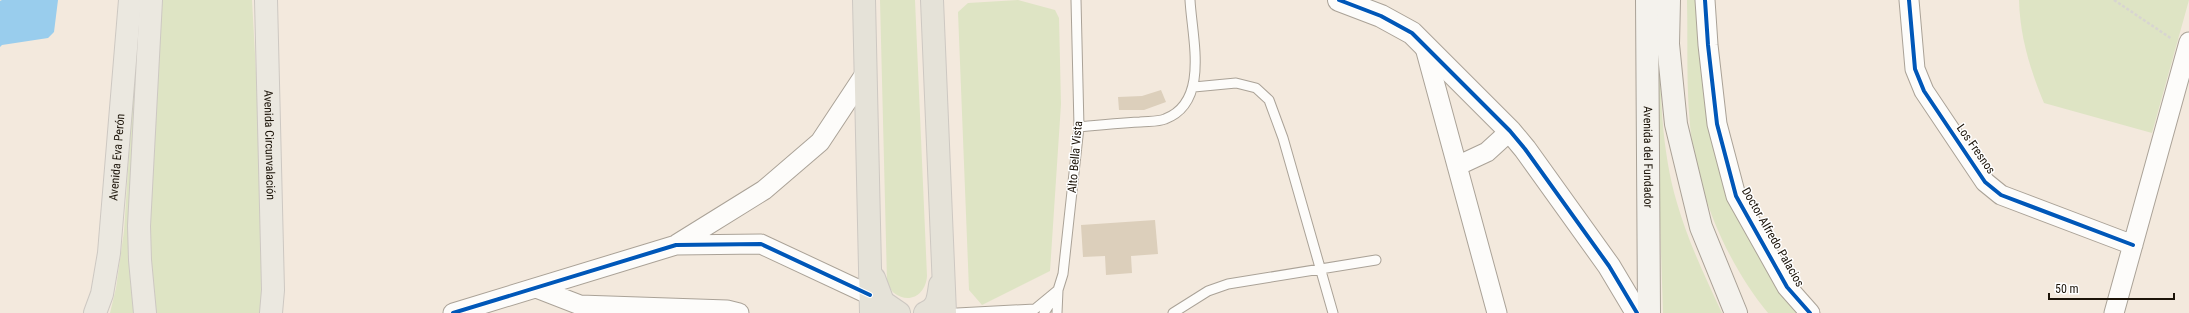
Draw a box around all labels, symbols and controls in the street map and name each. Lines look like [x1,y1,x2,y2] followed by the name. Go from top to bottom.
[261,90,278,200] street label: Avenida Circunvalación
[1641,106,1655,208] street label: Avenida del Fundador
[106,113,128,201] street label: Avenida Eva Perón
[1065,120,1085,194] street label: Alto Bella Vista
[1954,121,1998,177] street label: Los Fresnos
[1739,185,1807,289] street label: Doctor Alfredo Palacios
[2049,275,2174,301] scale bar
[2055,282,2079,296] text: 50 m

